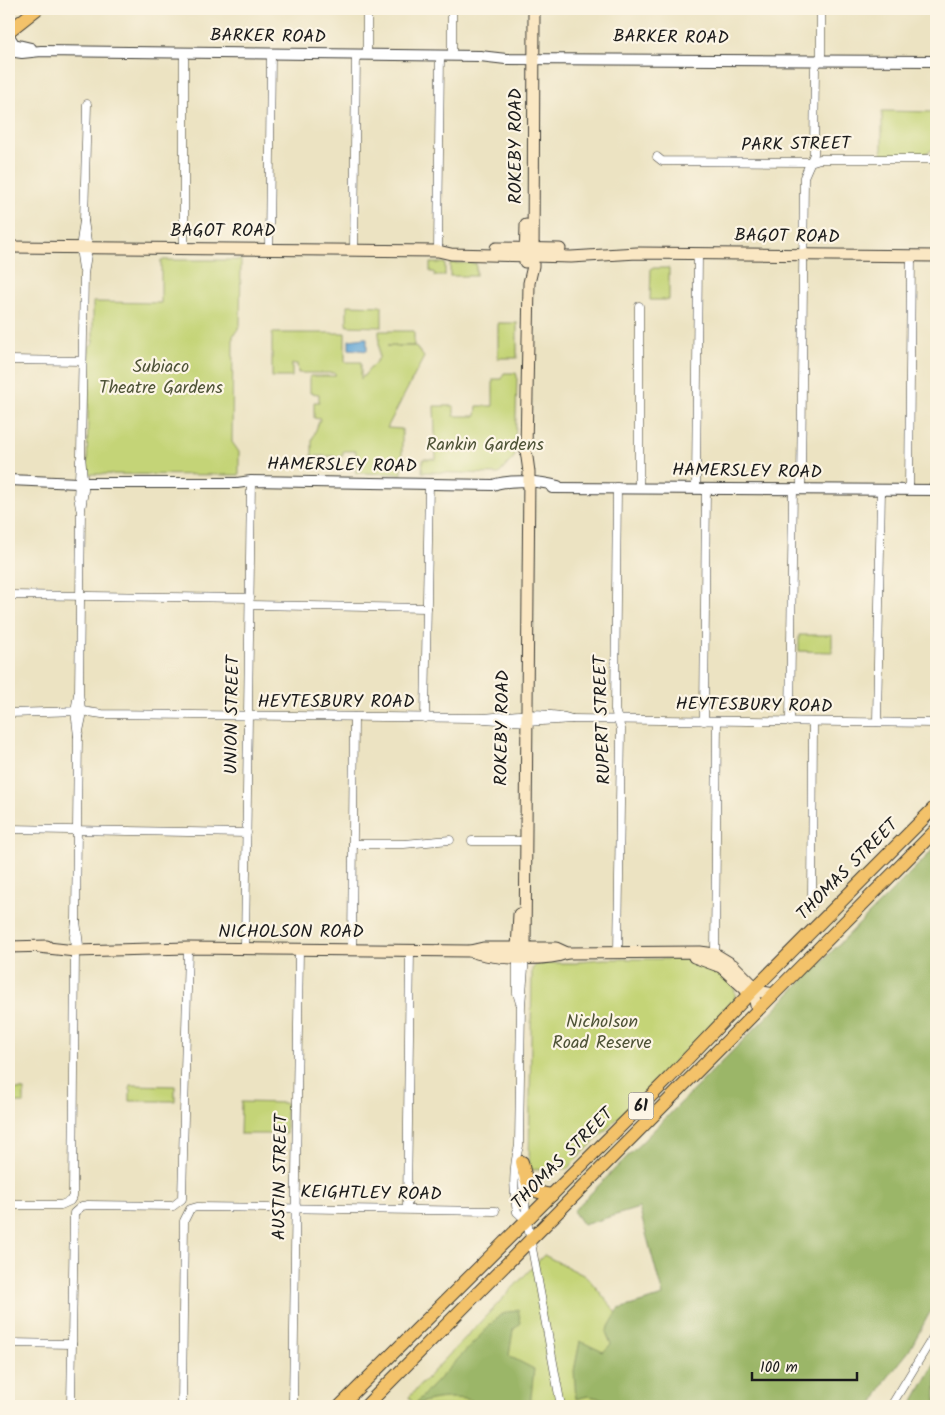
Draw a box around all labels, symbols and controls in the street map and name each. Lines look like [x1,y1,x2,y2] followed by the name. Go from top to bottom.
[210,21,327,53] street label: BARKER ROAD
[613,22,730,54] street label: BARKER ROAD
[502,88,531,204] street label: ROKEBY ROAD
[741,130,852,160] street label: PARK STREET
[170,217,276,246] street label: BAGOT ROAD
[734,222,840,252] street label: BAGOT ROAD
[99,353,223,403] park label: Subiaco Theatre Gardens
[426,431,544,460] park label: Rankin Gardens
[267,450,418,482] street label: HAMERSLEY ROAD
[672,456,823,488] street label: HAMERSLEY ROAD
[217,654,249,775] street label: UNION STREET
[586,654,620,785] street label: RUPERT STREET
[487,669,519,786] street label: ROKEBY ROAD
[257,688,415,717] street label: HEYTESBURY ROAD
[675,690,833,722] street label: HEYTESBURY ROAD
[790,811,907,928] street label: THOMAS STREET
[218,918,364,947] street label: NICHOLSON ROAD
[552,1008,652,1058] park label: Nicholson Road Reserve
[628,1092,654,1120] road number: 61
[505,1100,622,1217] street label: THOMAS STREET
[265,1112,297,1240] street label: AUSTIN STREET
[300,1178,442,1210] street label: KEIGHTLEY ROAD
[752,1350,858,1382] scale bar
[760,1356,798,1380] text: 100 m

